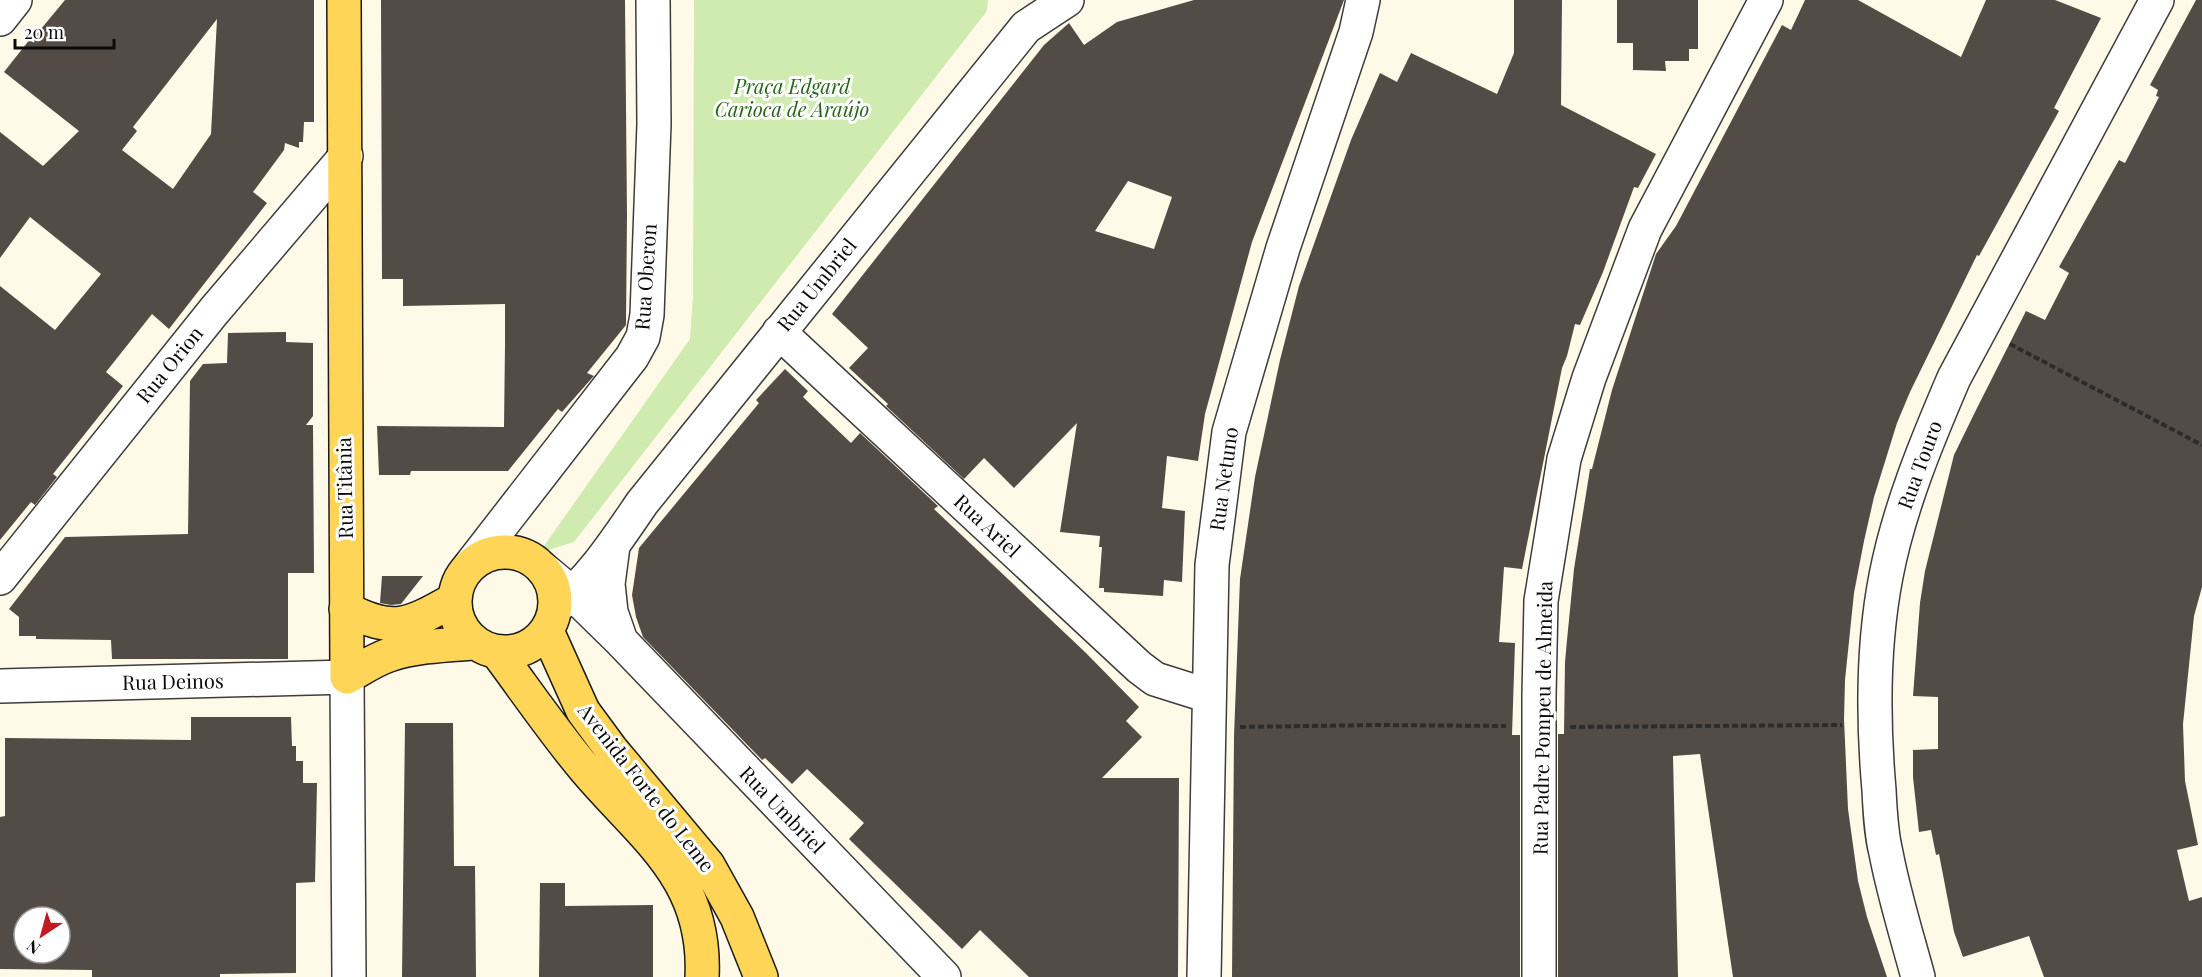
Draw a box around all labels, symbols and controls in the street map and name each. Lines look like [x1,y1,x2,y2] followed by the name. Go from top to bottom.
[15,12,114,50] scale bar
[24,20,64,44] text: 20 m
[715,72,869,122] park label: Praça Edgard Carioca de Araújo
[627,223,662,331] street label: Rua Oberon
[770,232,862,336] street label: Rua Umbriel
[129,320,208,408] street label: Rua Orion
[1890,416,1947,513] street label: Rua Touro
[1202,425,1243,533] street label: Rua Netuno
[329,437,358,539] street label: Rua Titânia
[949,487,1027,563] street label: Rua Ariel
[1526,581,1557,855] street label: Rua Padre Pompeu de Almeida
[122,666,224,695] street label: Rua Deinos
[572,697,721,877] street label: Avenida Forte do Leme
[734,759,832,859] street label: Rua Umbriel
[12,905,72,965] north arrow
[22,935,44,959] text: N

